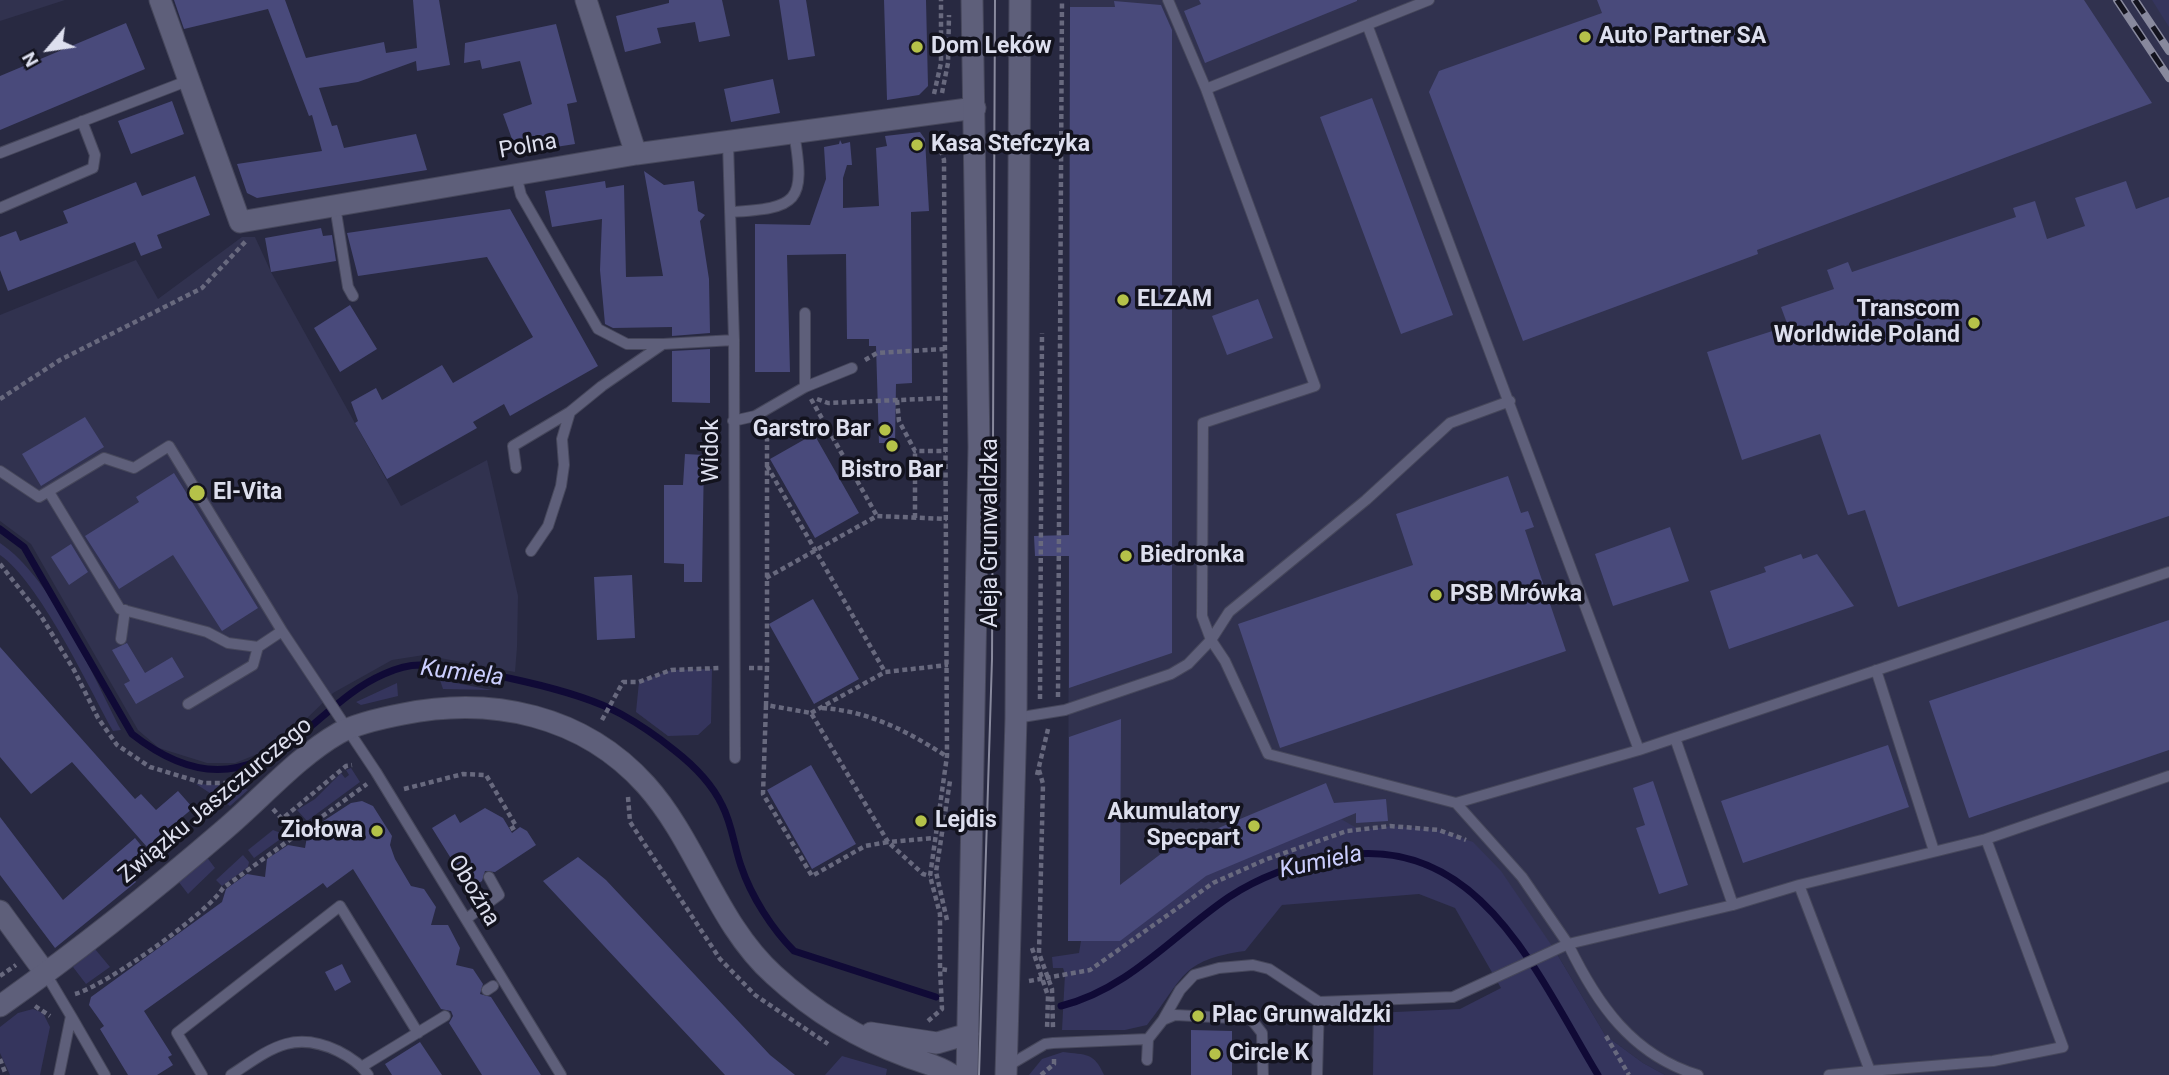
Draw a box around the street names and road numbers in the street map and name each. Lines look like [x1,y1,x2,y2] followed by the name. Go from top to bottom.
[497,128,559,166] street label: Polna
[698,419,726,483] street label: Widok
[977,438,1005,628] street label: Aleja Grunwaldzka
[114,712,318,890] street label: Związku Jaszczurczego
[441,850,505,932] street label: Oboźna

